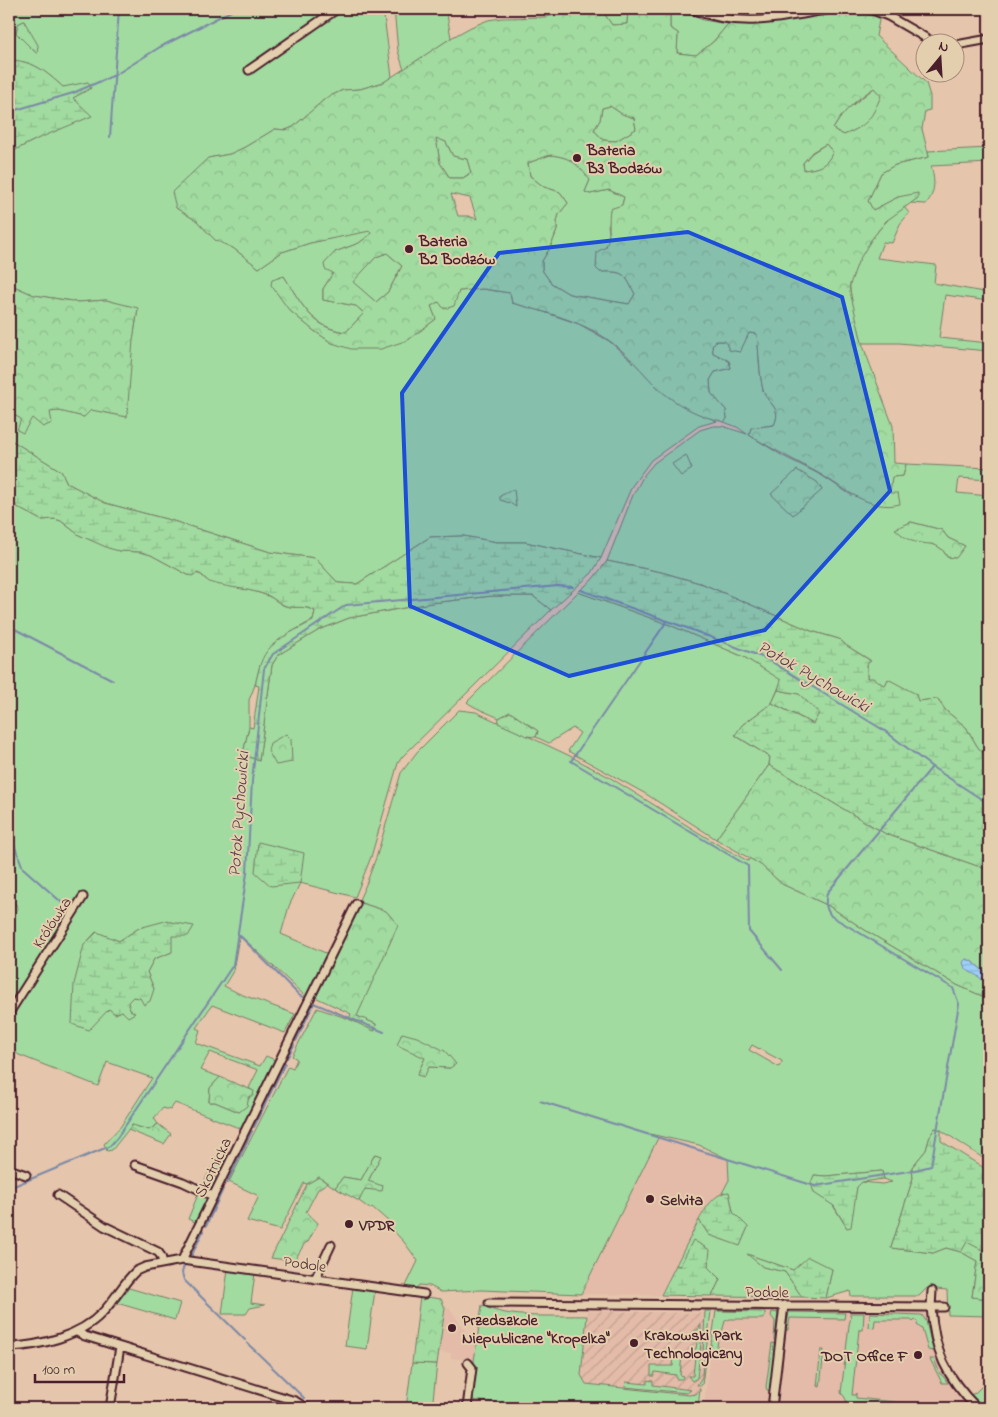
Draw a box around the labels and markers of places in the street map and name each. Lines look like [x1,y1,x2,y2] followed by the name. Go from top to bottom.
[586,139,662,181] place label: Bateria B3 Bodzów
[571,152,583,164] marker: Bateria B3 Bodzów
[418,230,496,272] place label: Bateria B2 Bodzów
[403,243,415,255] marker: Bateria B2 Bodzów
[660,1189,704,1213] place label: Selvita
[644,1193,656,1205] marker: Selvita
[358,1214,396,1238] place label: VPDR
[343,1218,355,1230] marker: VPDR
[462,1309,610,1351] place label: Przedszkole Niepubliczne "Kropelka"
[446,1322,458,1334] marker: Przedszkole Niepubliczne "Kropelka"
[644,1324,743,1367] place label: Krakowski Park Technologiczny
[628,1337,640,1349] marker: Krakowski Park Technologiczny
[820,1345,909,1369] place label: DOT Office F
[912,1349,924,1361] marker: DOT Office F

